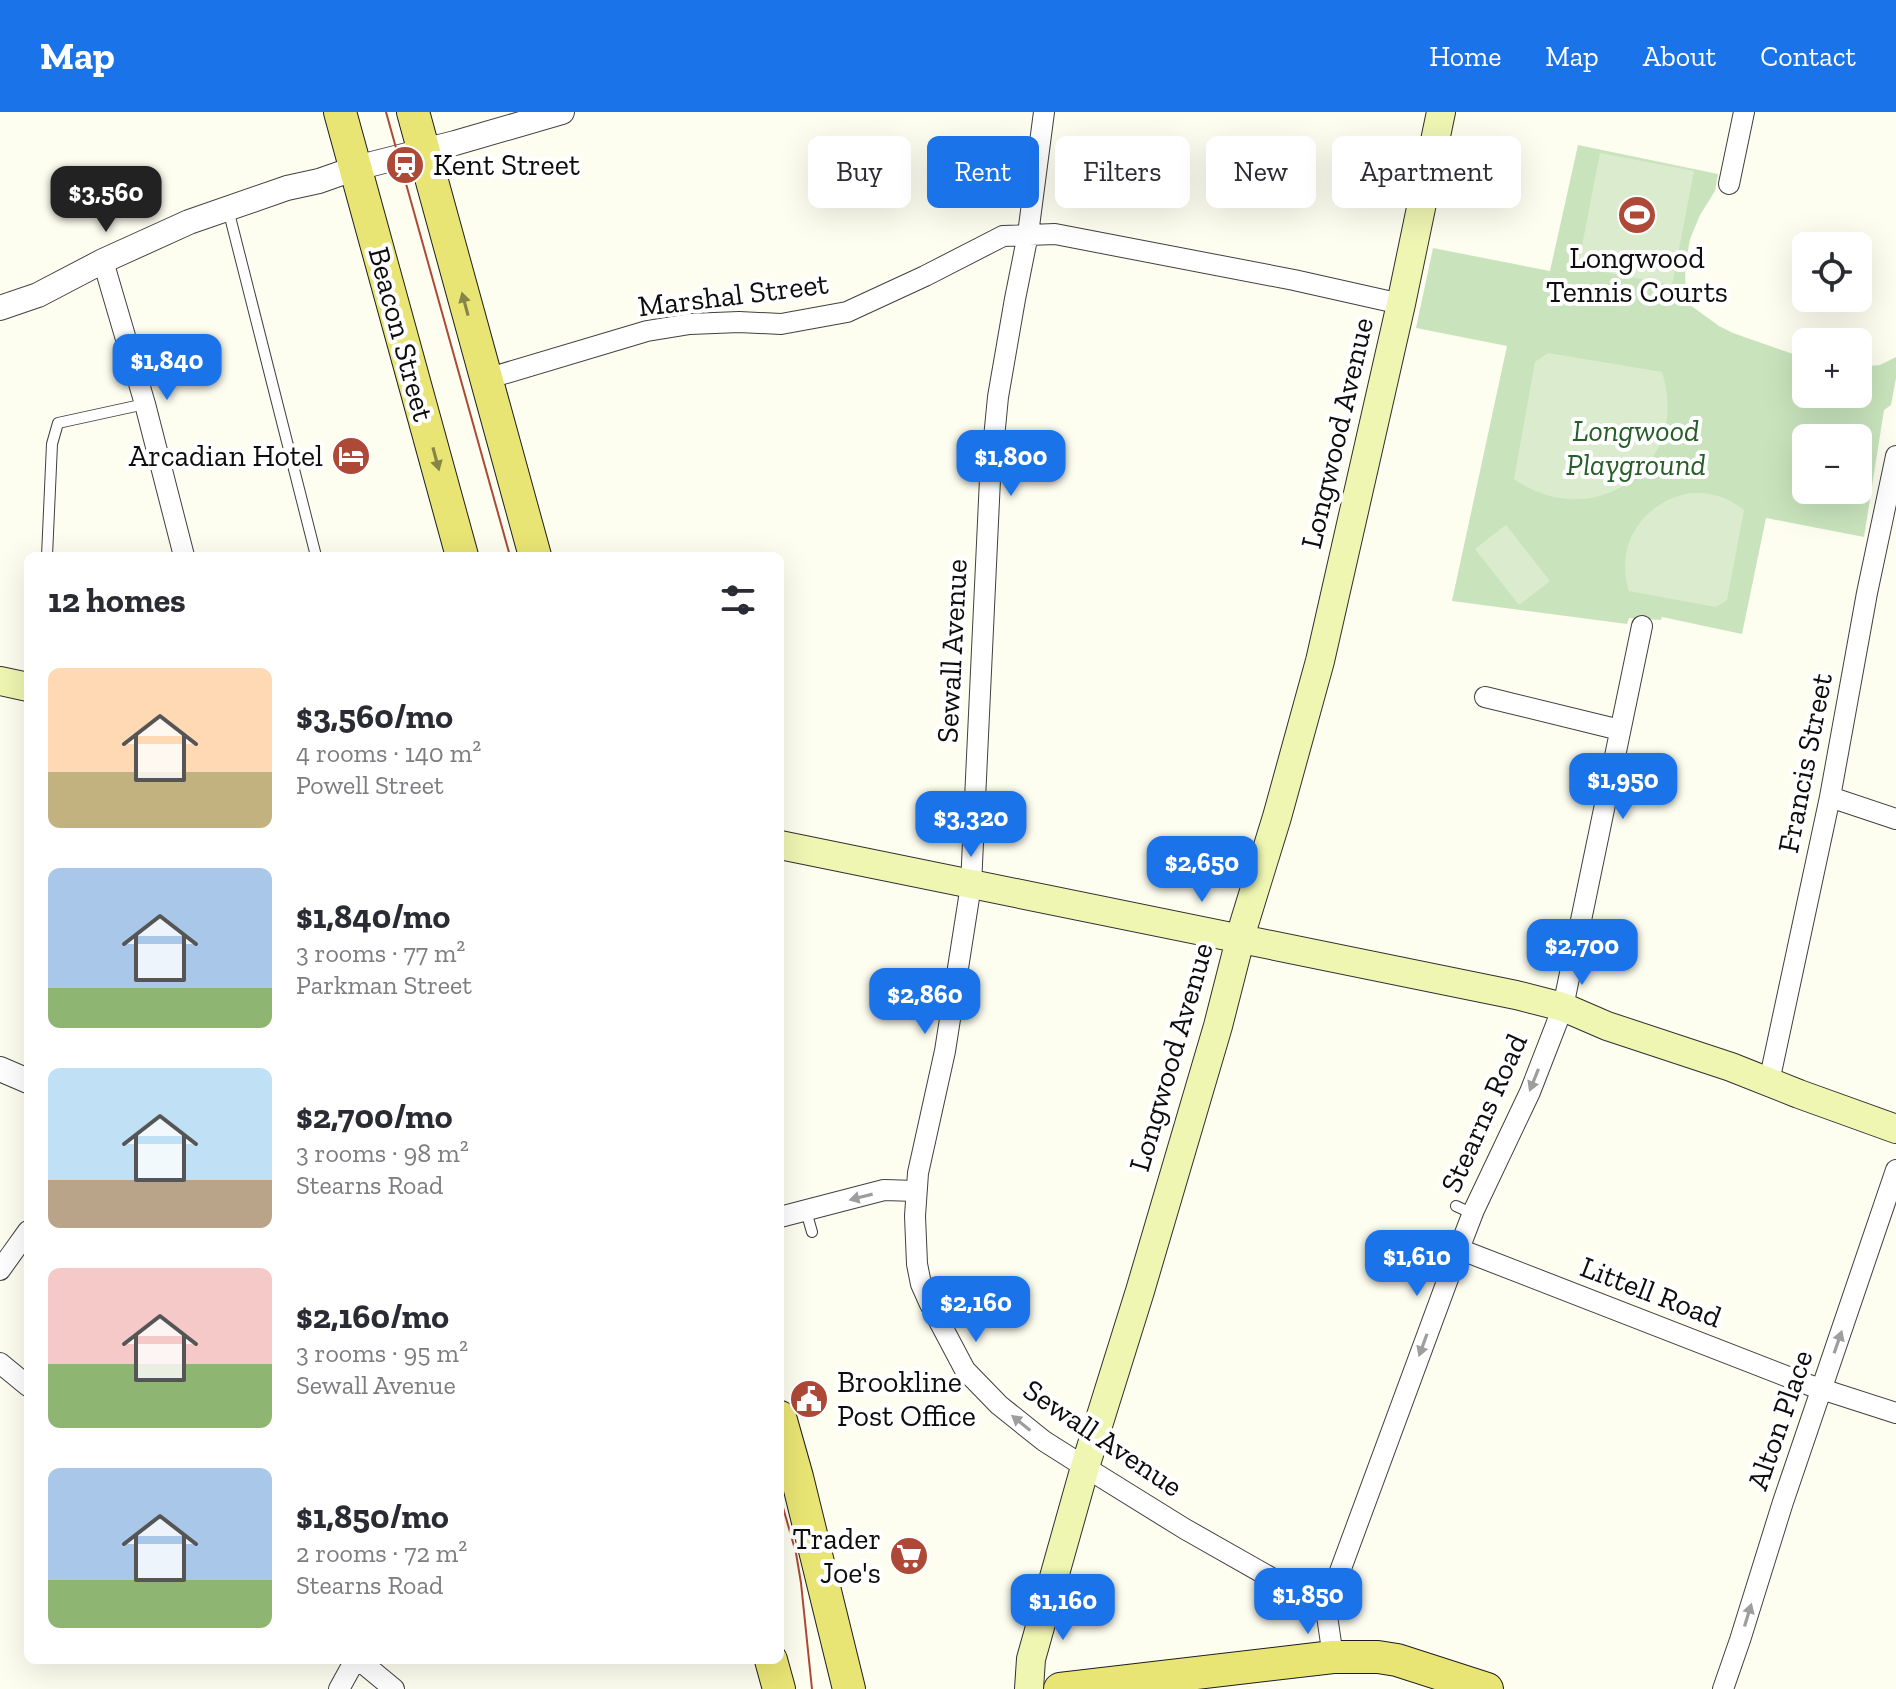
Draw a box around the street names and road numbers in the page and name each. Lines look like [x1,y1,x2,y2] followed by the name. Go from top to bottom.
[360,243,442,425] street label: Beacon Street
[636,265,830,325] street label: Marshal Street
[1293,314,1381,552] street label: Longwood Avenue
[929,558,975,744] street label: Sewall Avenue
[1770,670,1840,856] street label: Francis Street
[1121,938,1221,1176] street label: Longwood Avenue
[1433,1028,1535,1198] street label: Stearns Road
[1575,1249,1727,1336] street label: Littell Road
[1739,1345,1821,1495] street label: Alton Place
[1017,1372,1189,1504] street label: Sewall Avenue

